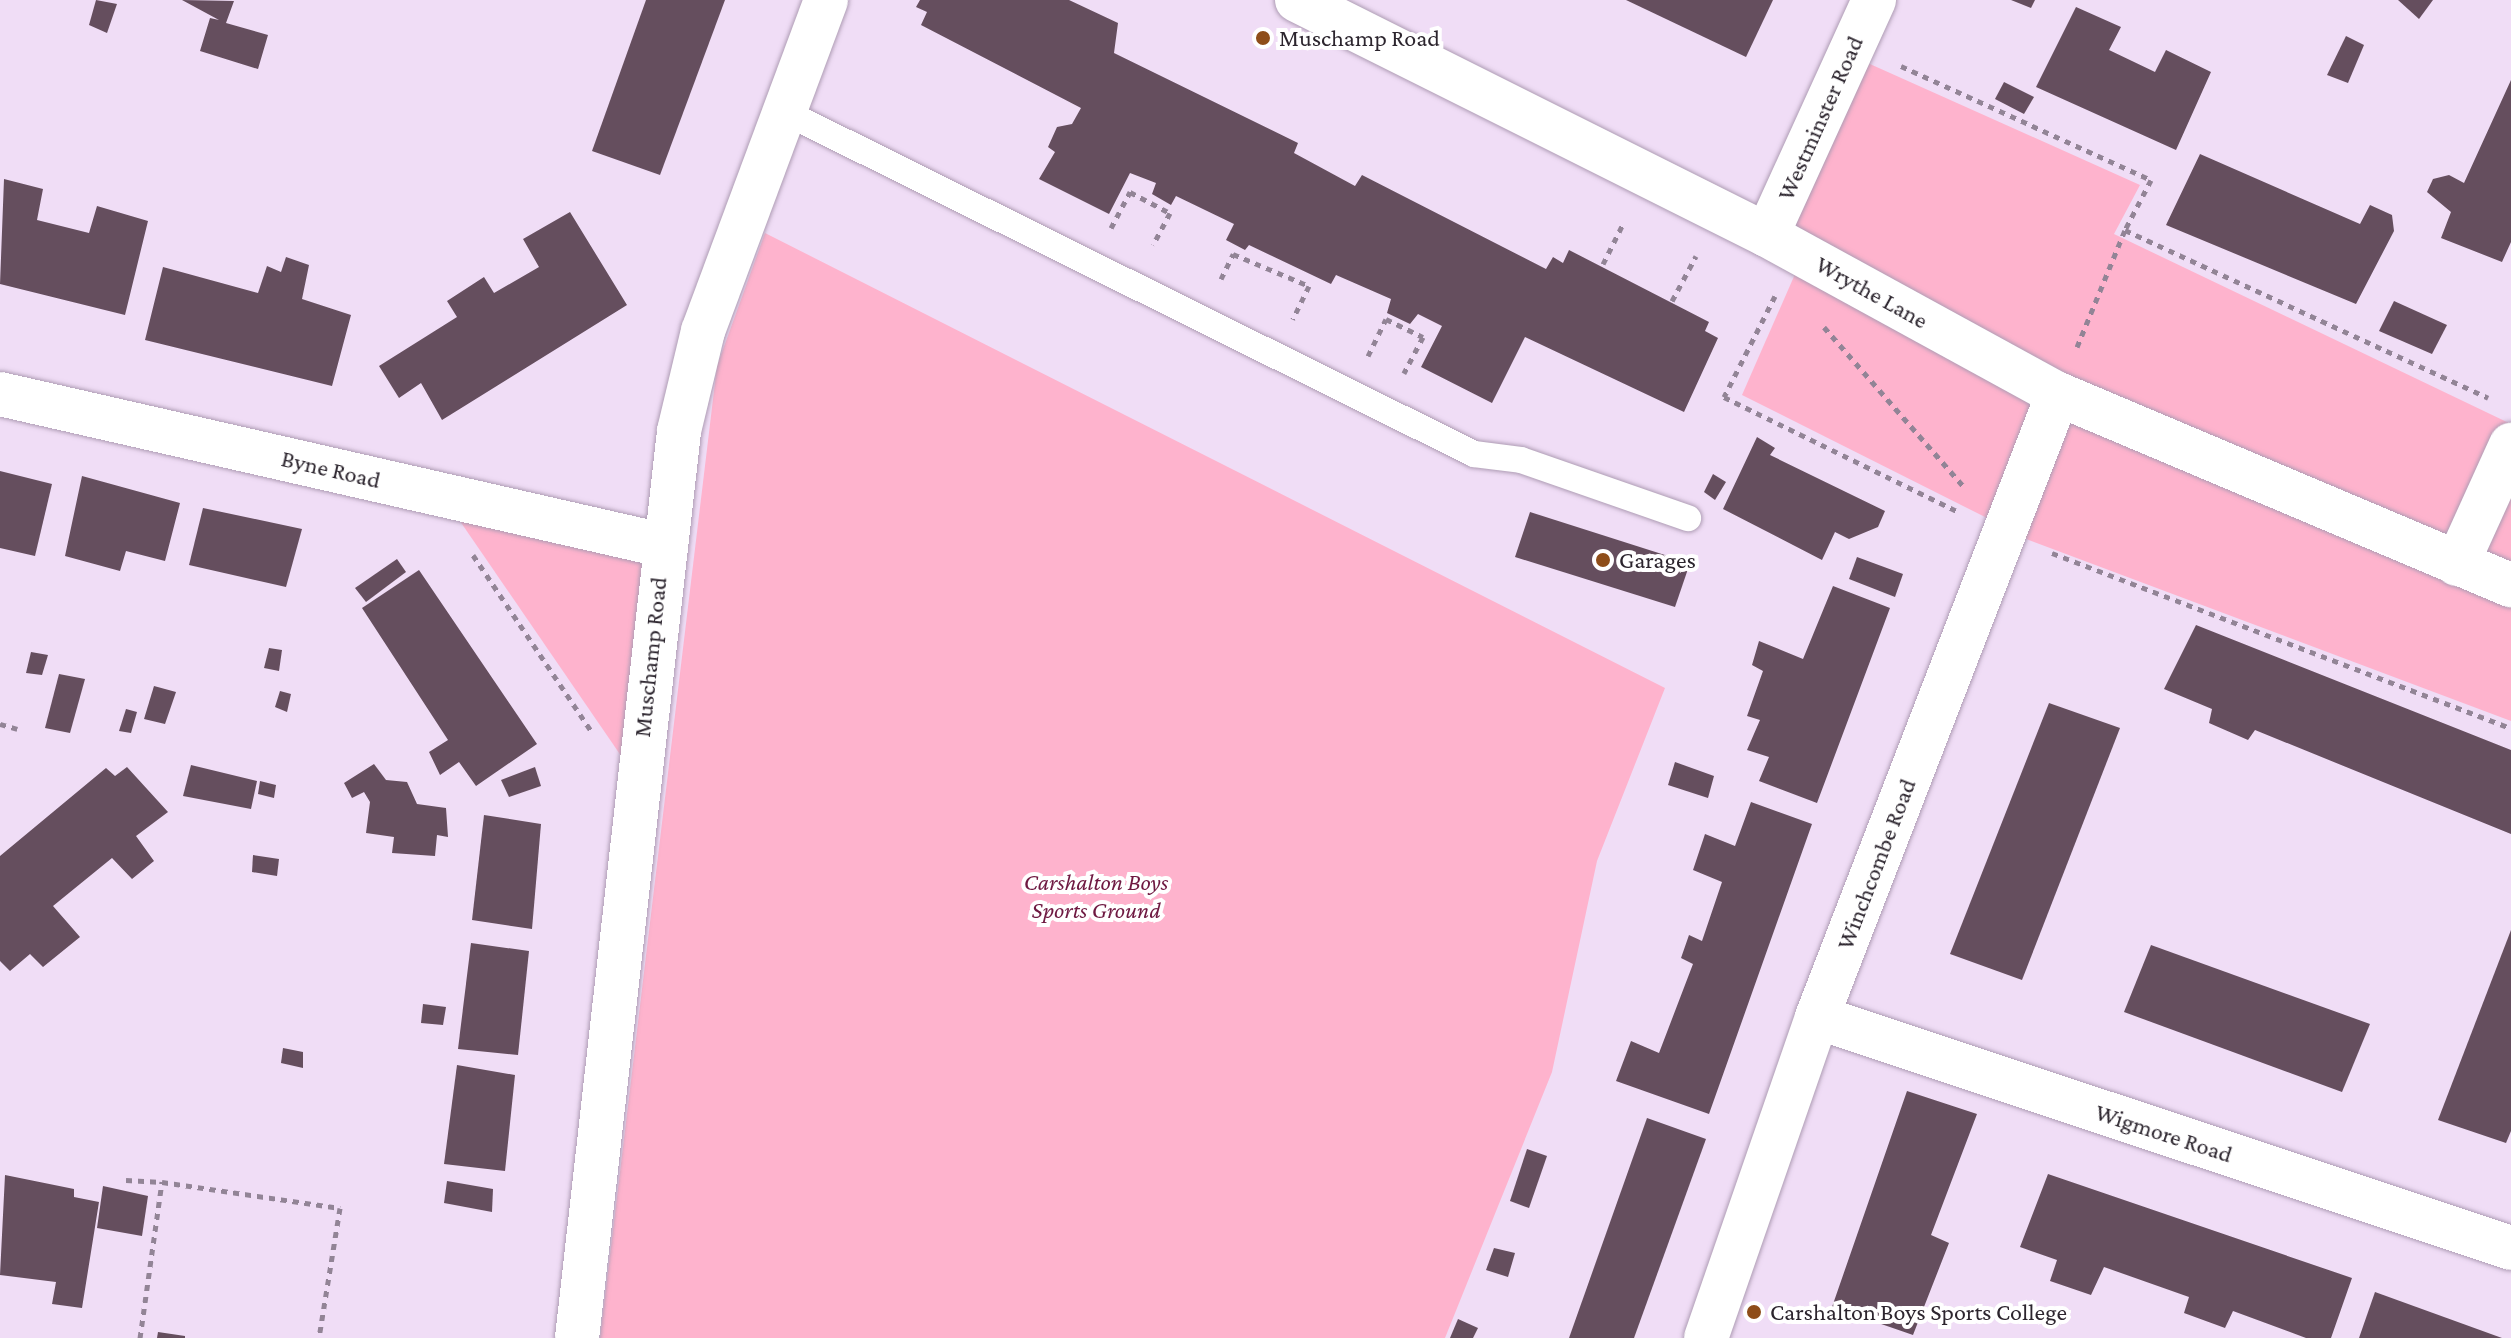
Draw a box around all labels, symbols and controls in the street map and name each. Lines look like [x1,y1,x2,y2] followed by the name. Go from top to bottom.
[1279,24,1440,52] place label: Muschamp Road
[1254,29,1272,47] marker: Muschamp Road
[1771,31,1869,205] street label: Westminster Road
[1811,249,1933,335] street label: Wrythe Lane
[279,444,383,494] street label: Byne Road
[1619,546,1696,574] place label: Garages
[1594,551,1612,569] marker: Garages
[627,575,673,739] street label: Muschamp Road
[1830,775,1922,953] street label: Winchcombe Road
[1024,868,1168,924] park label: Carshalton Boys Sports Ground
[2092,1097,2236,1169] street label: Wigmore Road
[1770,1298,2067,1326] place label: Carshalton Boys Sports College
[1745,1303,1763,1321] marker: Carshalton Boys Sports College

